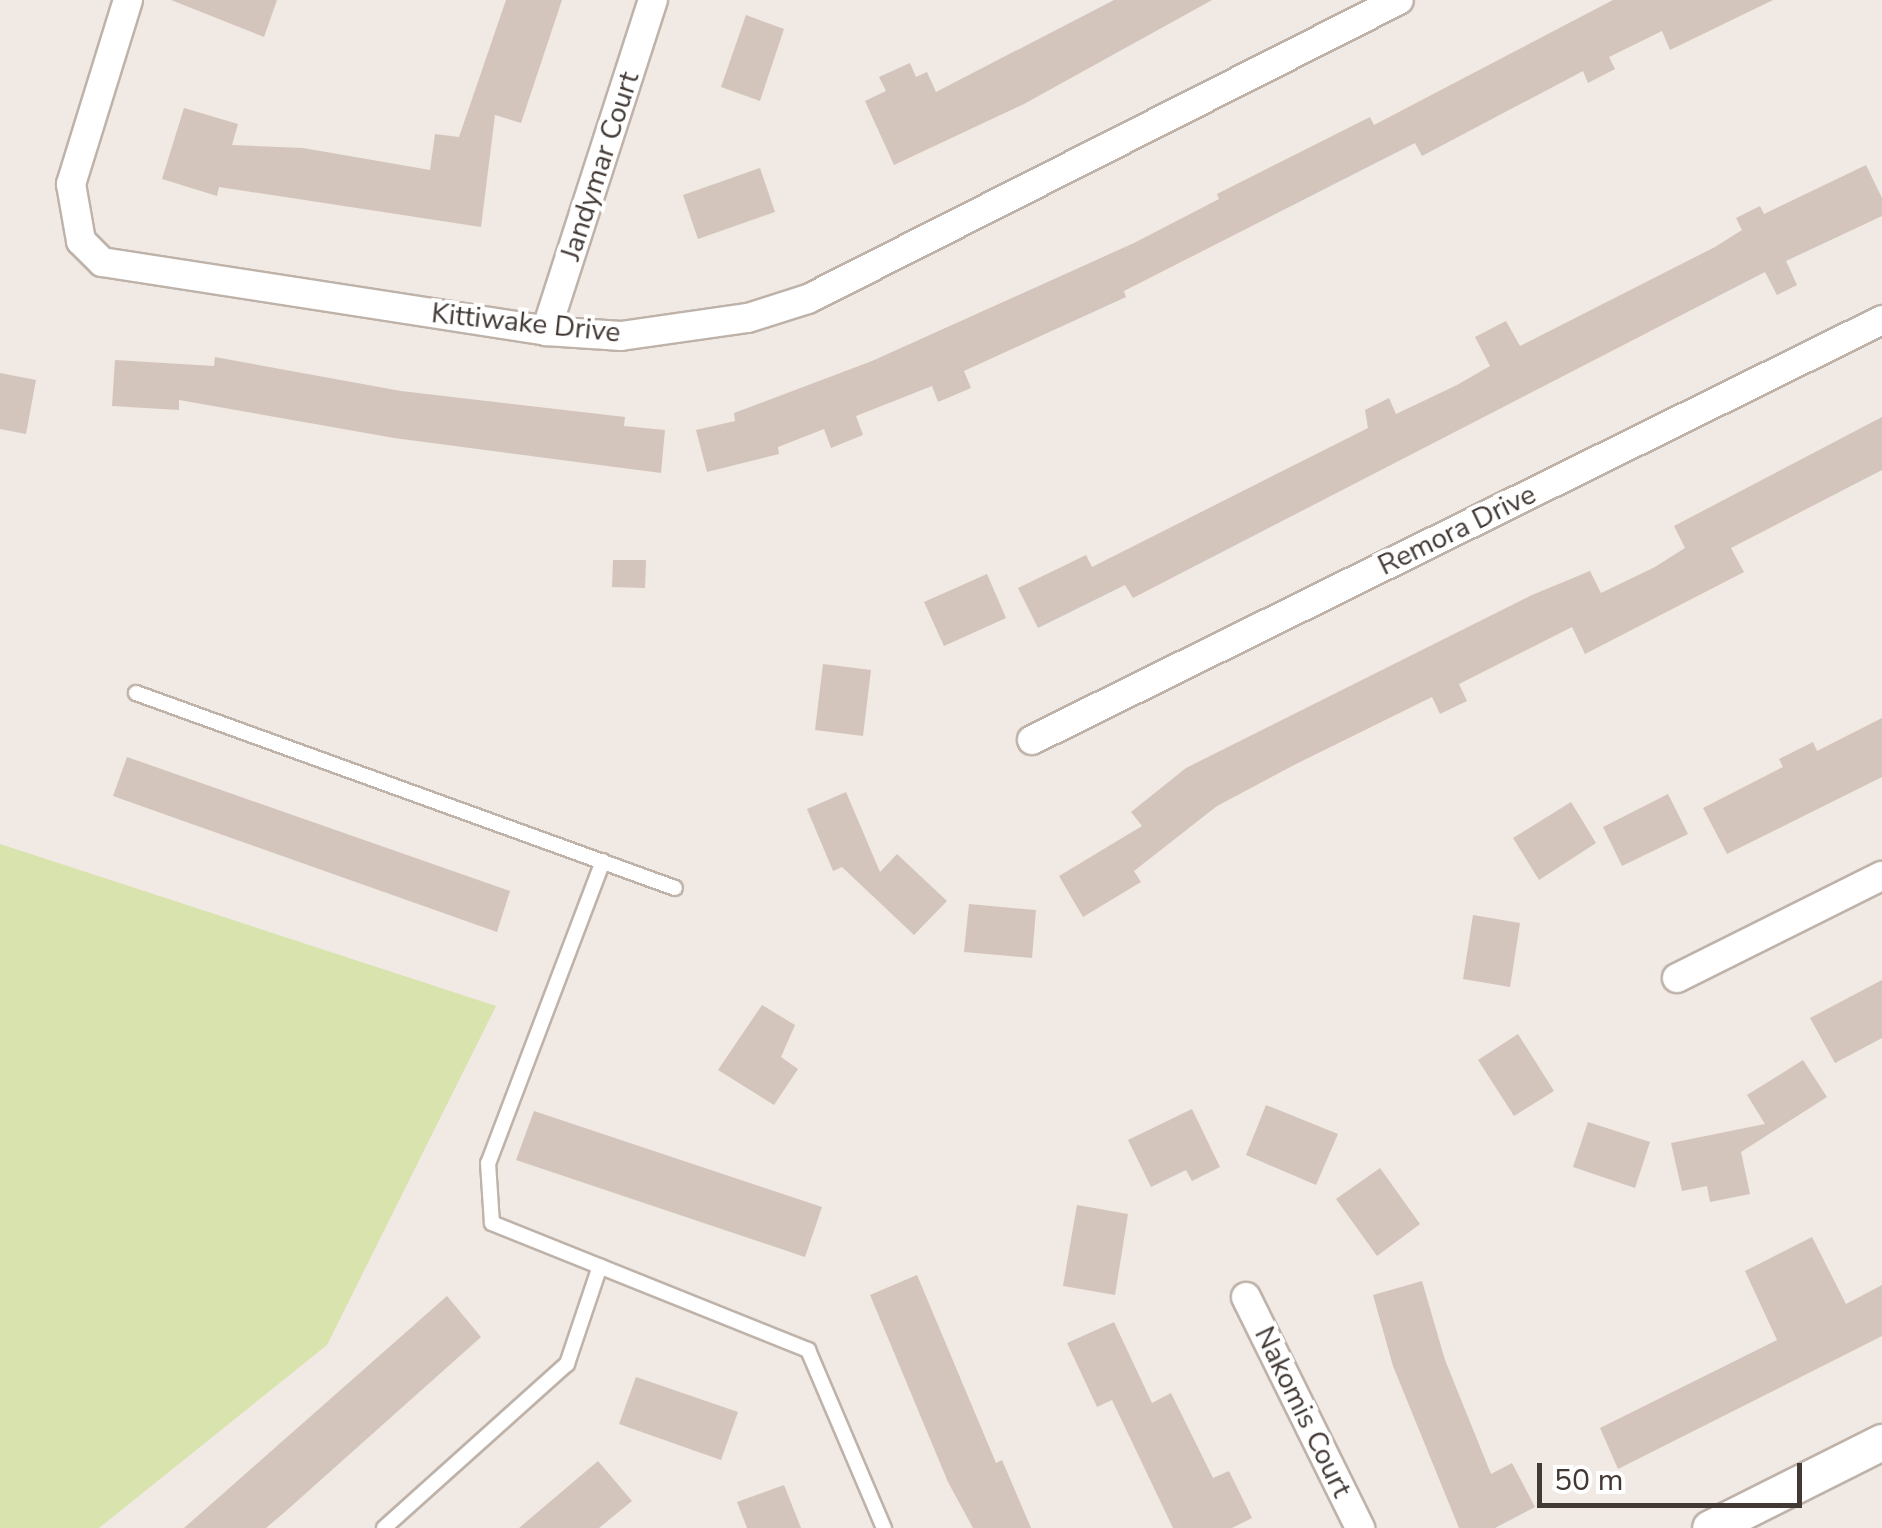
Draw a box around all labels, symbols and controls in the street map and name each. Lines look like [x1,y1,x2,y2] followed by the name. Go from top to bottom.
[554,67,646,265] street label: Jandymar Court
[430,296,622,350] street label: Kittiwake Drive
[1373,477,1541,583] street label: Remora Drive
[1247,1321,1359,1503] street label: Nakomis Court
[1542,1443,1807,1505] scale bar
[1554,1460,1623,1501] text: 50 m

